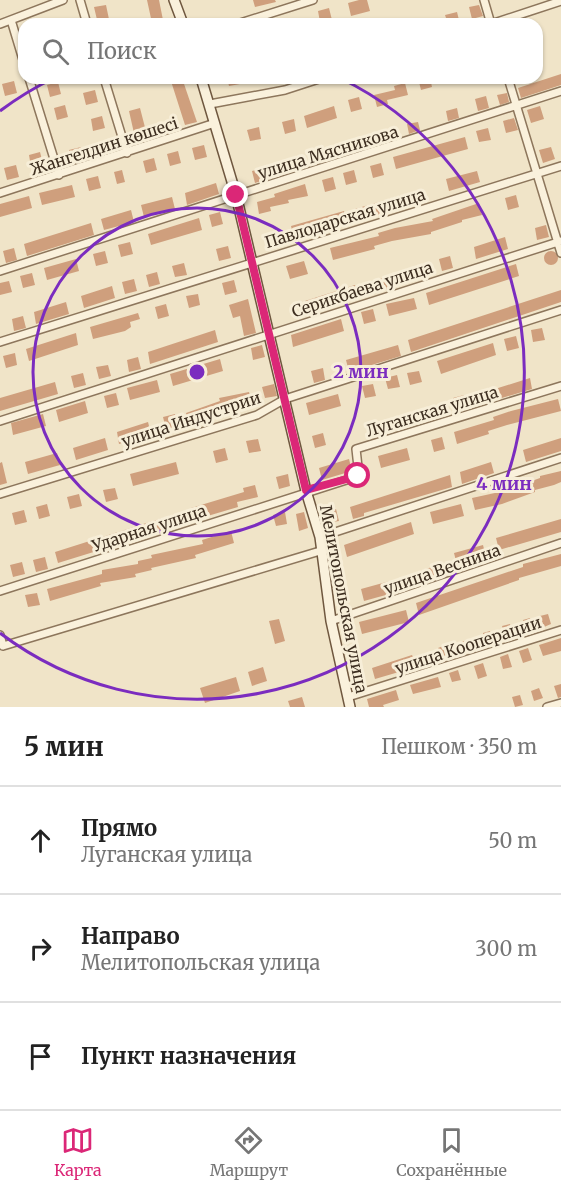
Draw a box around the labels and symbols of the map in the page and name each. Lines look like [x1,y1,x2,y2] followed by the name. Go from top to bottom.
[27,113,181,179] street label: Жангелдин көшесі
[255,121,401,183] street label: улица Мясникова
[222,181,248,207] route end
[262,184,428,252] street label: Павлодарская улица
[289,257,435,321] street label: Серикбаева улица
[333,360,389,383] text: 2 мин
[187,362,207,382] centre of rings
[364,381,501,441] street label: Луганская улица
[119,387,263,451] street label: улица Индустрии
[344,462,370,488] route start
[476,472,532,495] text: 4 мин
[88,500,209,556] street label: Ударная улица
[316,503,372,695] street label: Мелитопольская улица
[381,540,503,598] street label: улица Веснина
[392,612,544,678] street label: улица Кооперации

